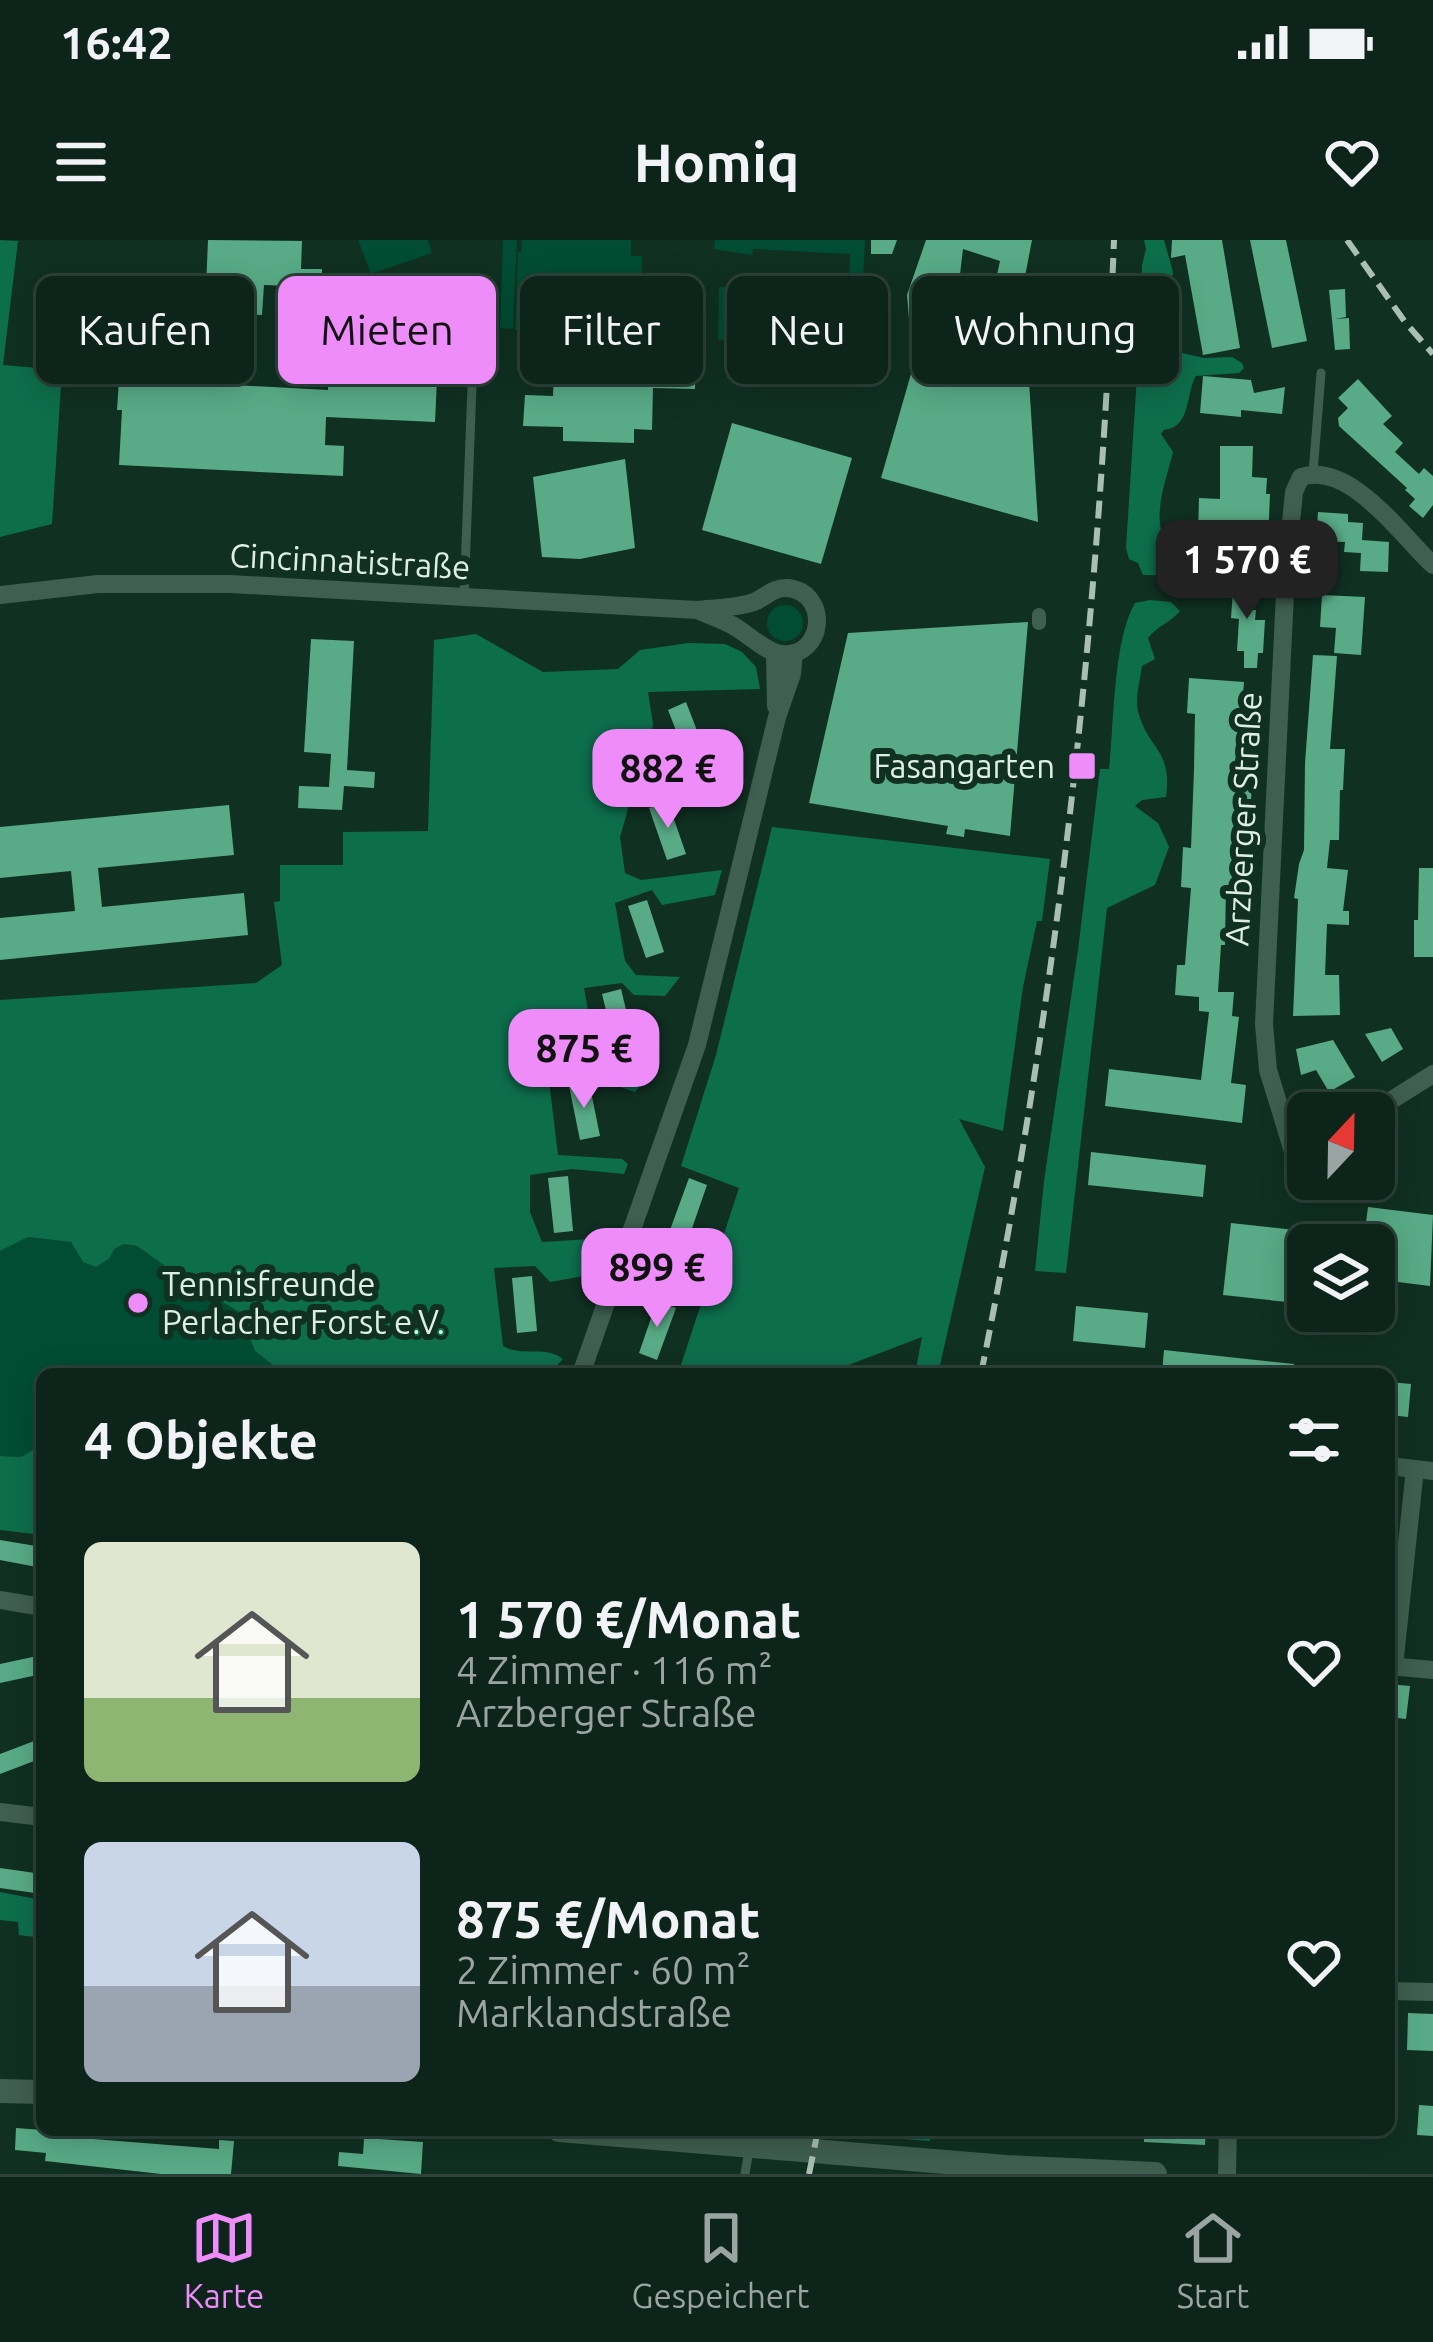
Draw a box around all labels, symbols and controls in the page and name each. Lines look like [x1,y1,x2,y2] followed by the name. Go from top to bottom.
[60,17,173,68] text: 16:42
[48,129,114,195] icon: menu
[1319,129,1385,195] icon: heart
[634,132,799,192] text: Homiq
[36,276,254,384] chip: Kaufen
[278,276,496,384] chip: Mieten
[520,276,703,384] chip: Filter
[727,276,888,384] chip: Neu
[912,276,1179,384] chip: Wohnung
[1136,520,1358,622] pin: 1 570 €
[229,536,471,585] street label: Cincinnatistraße
[1183,537,1311,580] text: 1 570 €
[1217,691,1268,947] street label: Arzberger Straße
[584,729,752,831] pin: 882 €
[619,746,717,789] text: 882 €
[873,747,1055,784] place label: Fasangarten
[1066,750,1098,782] marker: Fasangarten
[500,1009,668,1111] pin: 875 €
[535,1026,633,1069] text: 875 €
[1287,1092,1395,1200] north arrow
[1287,1092,1395,1332] map controls
[1287,1224,1395,1332] button: layers
[573,1228,741,1330] pin: 899 €
[608,1245,706,1288] text: 899 €
[162,1265,445,1340] place label: Tennisfreunde Perlacher Forst e.V.
[125,1290,151,1316] marker: Tennisfreunde Perlacher Forst e.V.
[1281,1407,1347,1473] icon: filters
[84,1411,318,1469] text: 4 Objekte
[180,1590,324,1734] icon: home
[456,1590,801,1648] text: 1 570 €/Monat
[1281,1629,1347,1695] icon: heart
[456,1648,773,1691] text: 4 Zimmer · 116 m²
[456,1691,756,1734] text: Arzberger Straße
[180,1890,324,2034] icon: home
[456,1890,760,1948] text: 875 €/Monat
[1281,1929,1347,1995] icon: heart
[456,1948,751,1991] text: 2 Zimmer · 60 m²
[456,1991,732,2034] text: Marklandstraße
[184,2205,264,2314] tab: Karte
[632,2205,809,2314] tab: Gespeichert
[1177,2205,1249,2314] tab: Start

